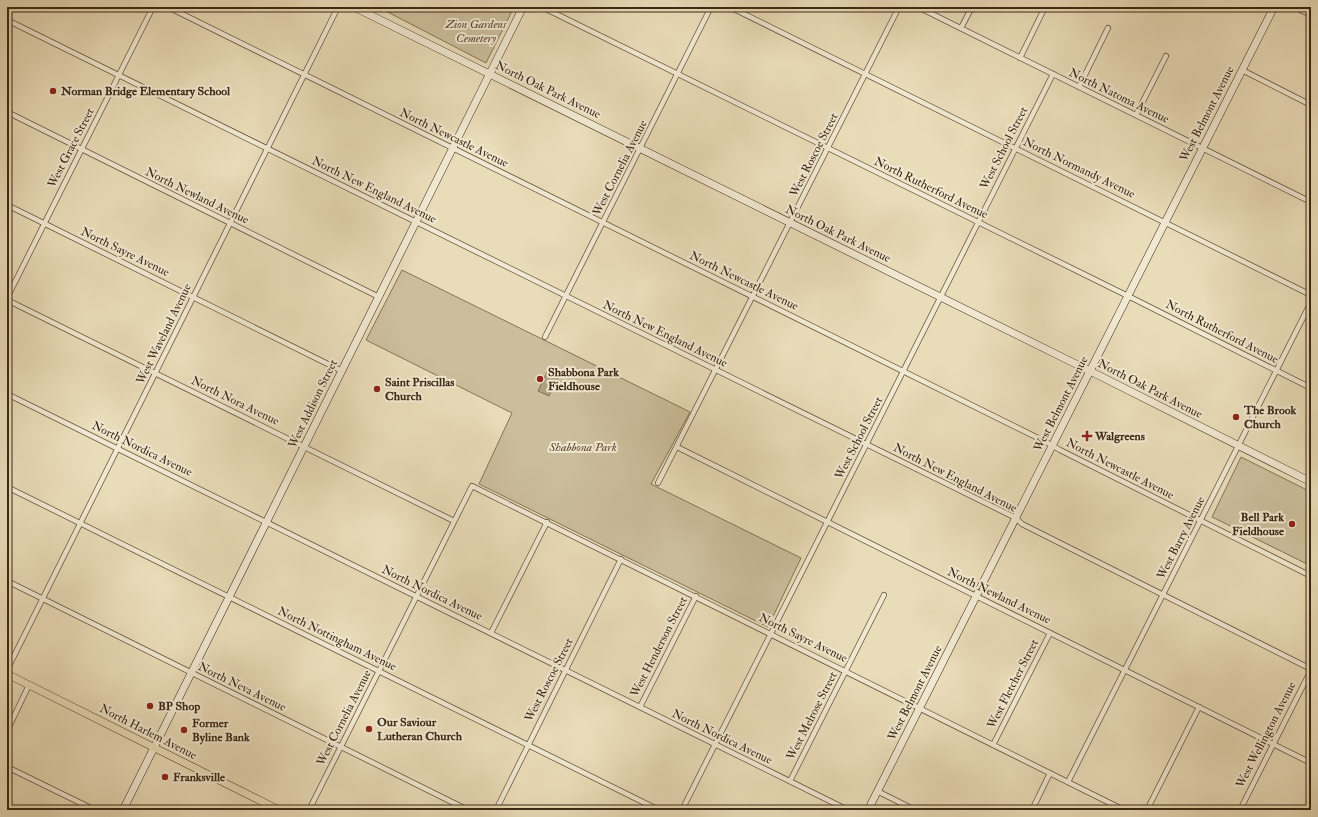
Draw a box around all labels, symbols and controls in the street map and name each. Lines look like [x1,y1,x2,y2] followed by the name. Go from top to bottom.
[445,17,507,46] park label: Zion Gardens Cemetery
[493,58,603,122] street label: North Oak Park Avenue
[1176,64,1238,165] street label: West Belmont Avenue
[1066,65,1172,127] street label: North Natoma Avenue
[60,84,231,99] place label: Norman Bridge Elementary School
[48,86,58,96] marker: Norman Bridge Elementary School
[976,104,1031,193] street label: West School Street
[397,105,511,171] street label: North Newcastle Avenue
[44,106,98,191] street label: West Grace Street
[786,110,842,200] street label: West Roscoe Street
[589,118,651,219] street label: West Cornelia Avenue
[1020,134,1138,202] street label: North Normandy Avenue
[309,153,439,227] street label: North New England Avenue
[872,154,990,222] street label: North Rutherford Avenue
[143,164,251,228] street label: North Newland Avenue
[783,202,893,266] street label: North Oak Park Avenue
[78,224,172,280] street label: North Sayre Avenue
[687,248,801,314] street label: North Newcastle Avenue
[133,281,195,388] street label: West Waveland Avenue
[600,297,730,371] street label: North New England Avenue
[1163,297,1281,367] street label: North Rutherford Avenue
[1030,354,1092,455] street label: West Belmont Avenue
[1095,356,1205,422] street label: North Oak Park Avenue
[285,357,341,452] street label: West Addison Street
[548,365,619,394] place label: Shabbona Park Fieldhouse
[188,373,282,429] street label: North Nora Avenue
[535,374,545,384] marker: Shabbona Park Fieldhouse
[385,375,454,404] place label: Saint Priscillas Church
[372,384,382,394] marker: Saint Priscillas Church
[831,394,886,483] street label: West School Street
[1243,403,1296,432] place label: The Brook Church
[1231,412,1241,422] marker: The Brook Church
[89,418,195,480] street label: North Nordica Avenue
[1094,429,1145,444] place label: Walgreens
[1082,431,1092,441] marker: Walgreens
[1063,435,1177,503] street label: North Newcastle Avenue
[548,440,617,455] park label: Shabbona Park
[891,440,1019,516] street label: North New England Avenue
[1153,494,1208,583] street label: West Barry Avenue
[1232,510,1285,539] place label: Bell Park Fieldhouse
[1287,519,1297,529] marker: Bell Park Fieldhouse
[379,562,485,624] street label: North Nordica Avenue
[945,564,1053,628] street label: North Newland Avenue
[627,594,691,701] street label: West Henderson Street
[275,604,399,674] street label: North Nottingham Avenue
[756,610,850,666] street label: North Sayre Avenue
[521,635,577,725] street label: West Roscoe Street
[984,637,1042,732] street label: West Fletcher Street
[884,643,946,744] street label: West Belmont Avenue
[195,659,289,715] street label: North Neva Avenue
[313,668,375,769] street label: West Cornelia Avenue
[783,669,841,763] street label: West Melrose Street
[1232,679,1299,792] street label: West Wellington Avenue
[158,699,200,714] place label: BP Shop
[97,701,199,763] street label: North Harlem Avenue
[145,701,155,711] marker: BP Shop
[669,706,775,768] street label: North Nordica Avenue
[377,715,463,744] place label: Our Saviour Lutheran Church
[192,716,250,745] place label: Former Byline Bank
[364,724,374,734] marker: Our Saviour Lutheran Church
[179,725,189,735] marker: Former Byline Bank
[173,770,226,785] place label: Franksville
[160,772,170,782] marker: Franksville

